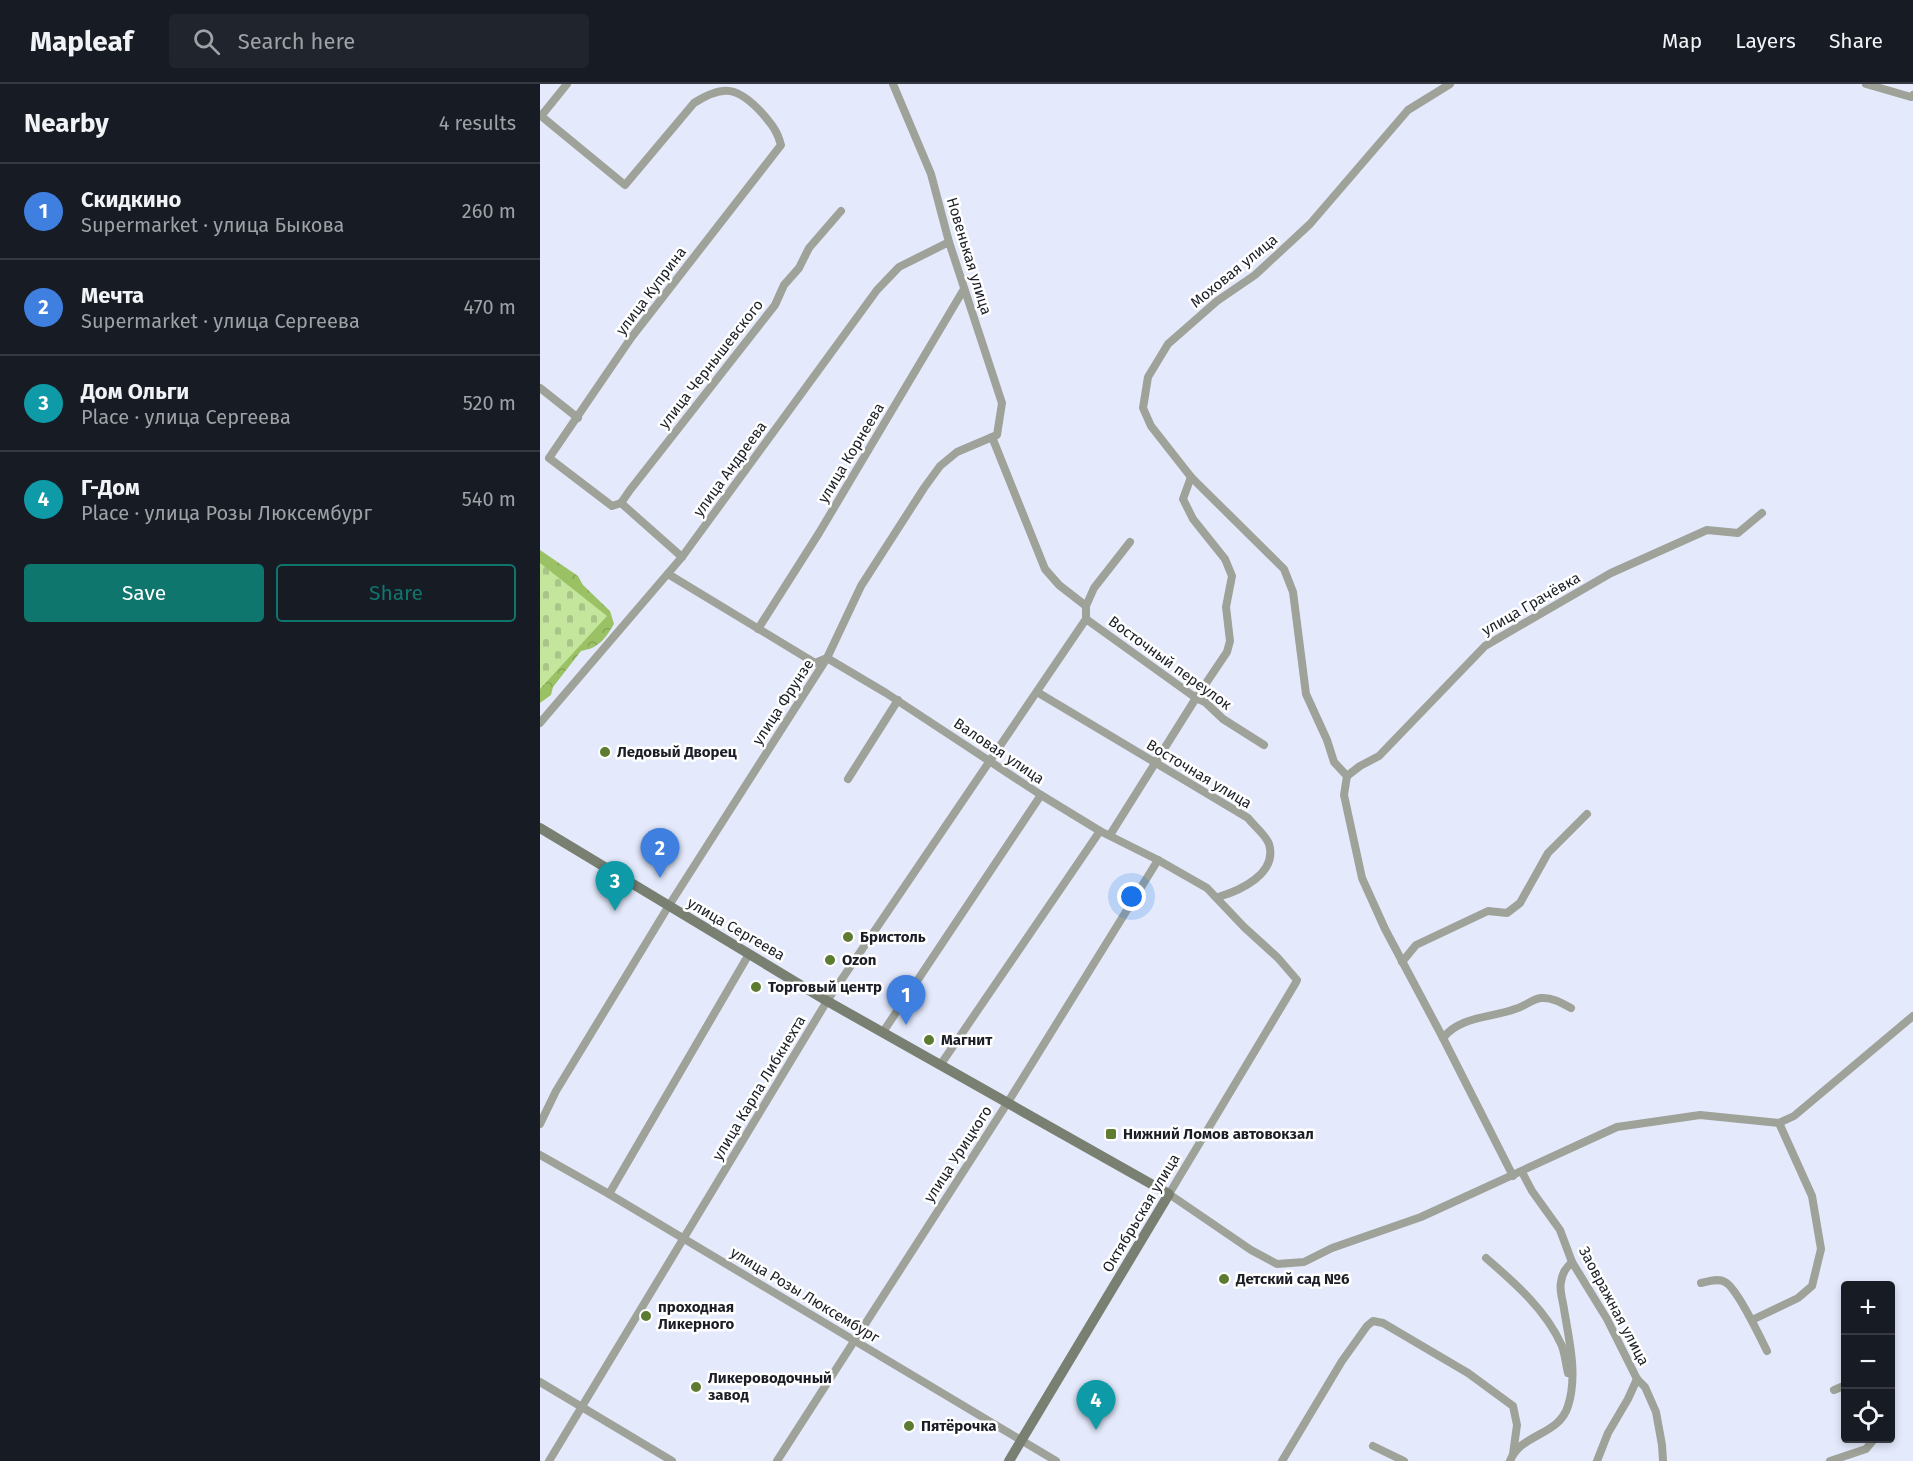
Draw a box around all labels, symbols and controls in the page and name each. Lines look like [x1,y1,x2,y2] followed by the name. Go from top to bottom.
[169,14,589,68] search box
[30,25,133,58] text: Mapleaf
[190,25,223,58] icon: search
[238,28,355,55] text: Search here
[1662,28,1702,54] text: Map
[1735,28,1796,54] text: Layers
[1829,28,1883,54] text: Share
[24,108,109,139] text: Nearby
[439,111,516,135] text: 4 results
[81,186,181,213] text: Скидкино
[943,195,995,317] street label: Новенькая улица
[39,199,48,223] text: 1
[462,199,516,223] text: 260 m
[81,213,344,237] text: Supermarket · улица Быкова
[1187,230,1281,312] street label: Моховая улица
[612,243,690,339] street label: улица Куприна
[81,282,144,309] text: Мечта
[38,295,49,319] text: 2
[464,295,516,319] text: 470 m
[655,296,767,432] street label: улица Чернышевского
[81,309,360,333] text: Supermarket · улица Сергеева
[81,378,189,405] text: Дом Ольги
[38,391,49,415] text: 3
[463,391,516,415] text: 520 m
[814,400,888,506] street label: улица Корнеева
[81,405,291,429] text: Place · улица Сергеева
[689,418,771,520] street label: улица Андреева
[81,474,140,501] text: Г-Дом
[38,487,49,511] text: 4
[462,487,516,511] text: 540 m
[81,501,372,525] text: Place · улица Розы Люксембург
[24,564,264,622] button: Save
[276,564,516,622] button: Share
[1478,568,1584,640] street label: улица Грачёвка
[1105,612,1235,714] street label: Восточный переулок
[749,656,817,748] street label: улица Фрунзе
[950,714,1048,788] street label: Валовая улица
[1143,735,1255,813] street label: Восточная улица
[617,743,737,761] place label: Ледовый Дворец
[598,745,612,759] marker: Ледовый Дворец
[640,828,680,878] pin: 2
[596,862,634,911] pin: 3
[1117,882,1146,911] your location
[684,894,788,964] street label: улица Сергеева
[860,928,926,946] place label: Бристоль
[841,930,855,944] marker: Бристоль
[842,951,876,969] place label: Ozon
[823,953,837,967] marker: Ozon
[886,976,926,1025] pin: 1
[768,978,882,996] place label: Торговый центр
[749,980,763,994] marker: Торговый центр
[709,1012,809,1164] street label: улица Карла Либкнехта
[941,1031,993,1049] place label: Магнит
[922,1033,936,1047] marker: Магнит
[920,1102,996,1206] street label: улица Урицкого
[1123,1125,1314,1143] place label: Нижний Ломов автовокзал
[1104,1127,1118,1141] marker: Нижний Ломов автовокзал
[1098,1150,1184,1276] street label: Октябрьская улица
[727,1243,883,1347] street label: улица Розы Люксембург
[1575,1244,1653,1368] street label: Заовражная улица
[1235,1270,1350,1288] place label: Детский сад №6
[1217,1272,1231,1286] marker: Детский сад №6
[1841,1281,1895,1443] map controls
[1841,1281,1895,1335] button: +
[658,1298,735,1333] place label: проходная Ликерного
[639,1309,653,1323] marker: проходная Ликерного
[1841,1335,1895,1389] button: −
[708,1369,832,1404] place label: Ликероводочный завод
[689,1380,703,1394] marker: Ликероводочный завод
[1076,1380,1116,1430] pin: 4
[1841,1389,1895,1443] button: locate
[921,1417,997,1435] place label: Пятёрочка
[902,1419,916,1433] marker: Пятёрочка

